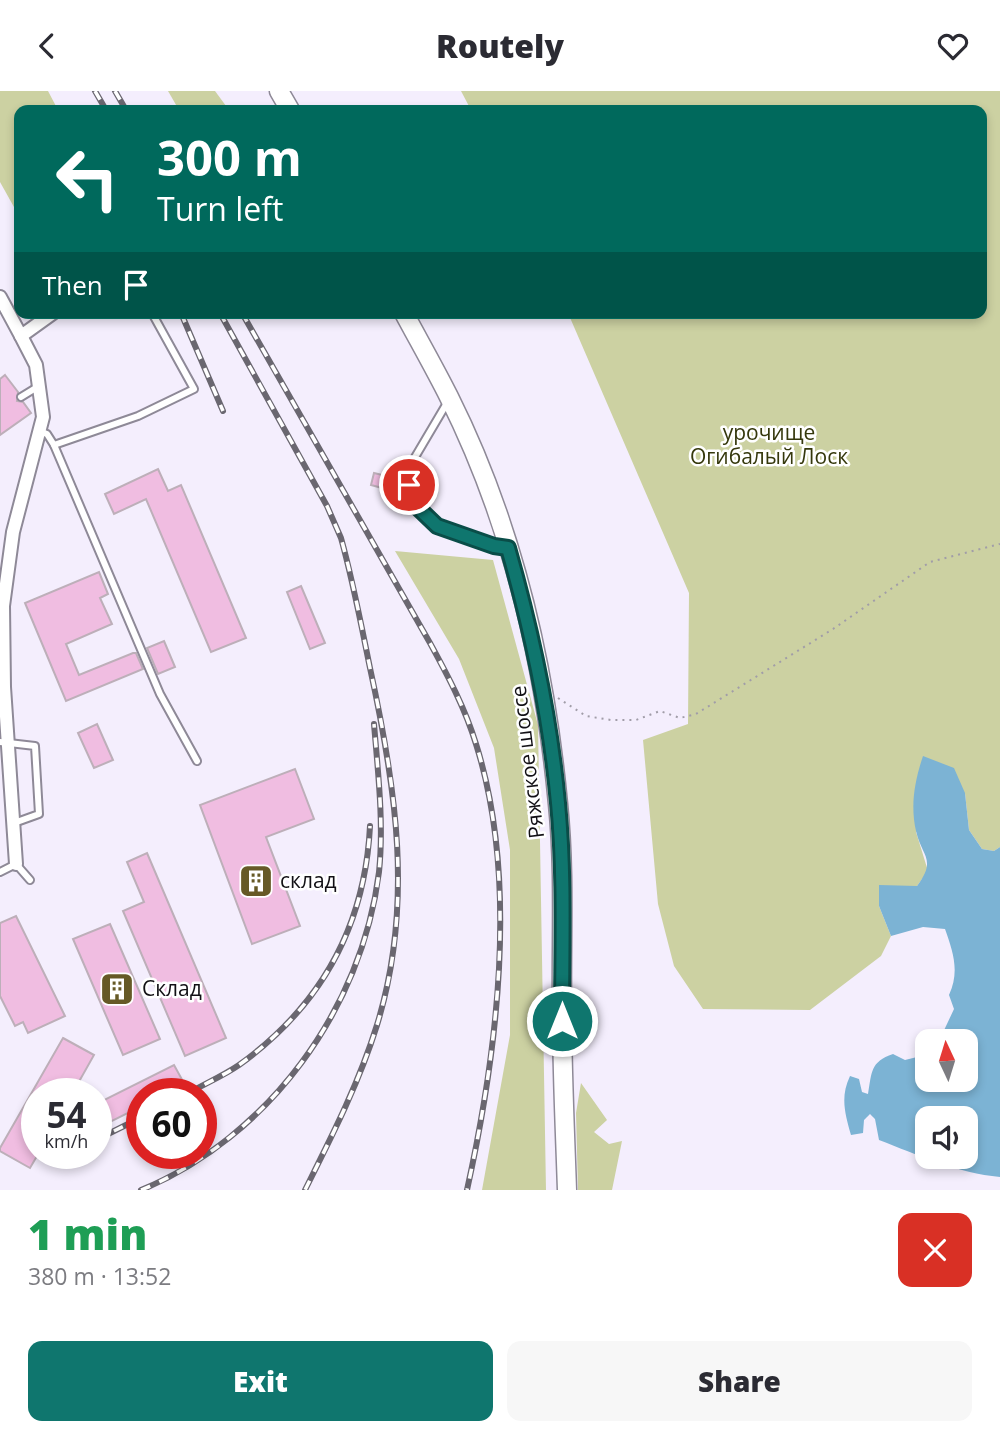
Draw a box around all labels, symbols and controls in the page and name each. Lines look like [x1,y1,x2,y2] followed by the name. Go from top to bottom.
[436,24,564,67] text: Routely
[28,27,66,65] icon: back
[934,27,972,65] icon: heart
[157,124,302,190] text: 300 m
[42,133,133,224] icon: left
[157,187,283,230] text: Turn left
[117,266,155,304] icon: arrive
[42,267,103,303] text: Then
[690,418,848,470] park label: урочище Огибалый Лоск
[379,455,439,515] pin
[390,466,428,504] icon: arrive
[504,684,550,840] street label: Ряжское шоссе
[237,862,275,900] building icon: склад
[280,866,337,894] place label: склад
[98,970,136,1008] building icon: Склад
[142,974,202,1002] place label: Склад
[525,984,599,1058] position arrow
[915,1029,978,1092] north arrow
[915,1029,978,1169] map controls
[126,1078,217,1169] speed limit sign: 60
[46,1091,87,1138] text: 54
[915,1106,978,1169] button: sound
[45,1129,88,1153] text: km/h
[28,1205,147,1262] text: 1 min
[898,1213,972,1287] button: close
[28,1260,171,1292] text: 380 m · 13:52
[28,1341,493,1421] button: Exit
[507,1341,972,1421] button: Share

